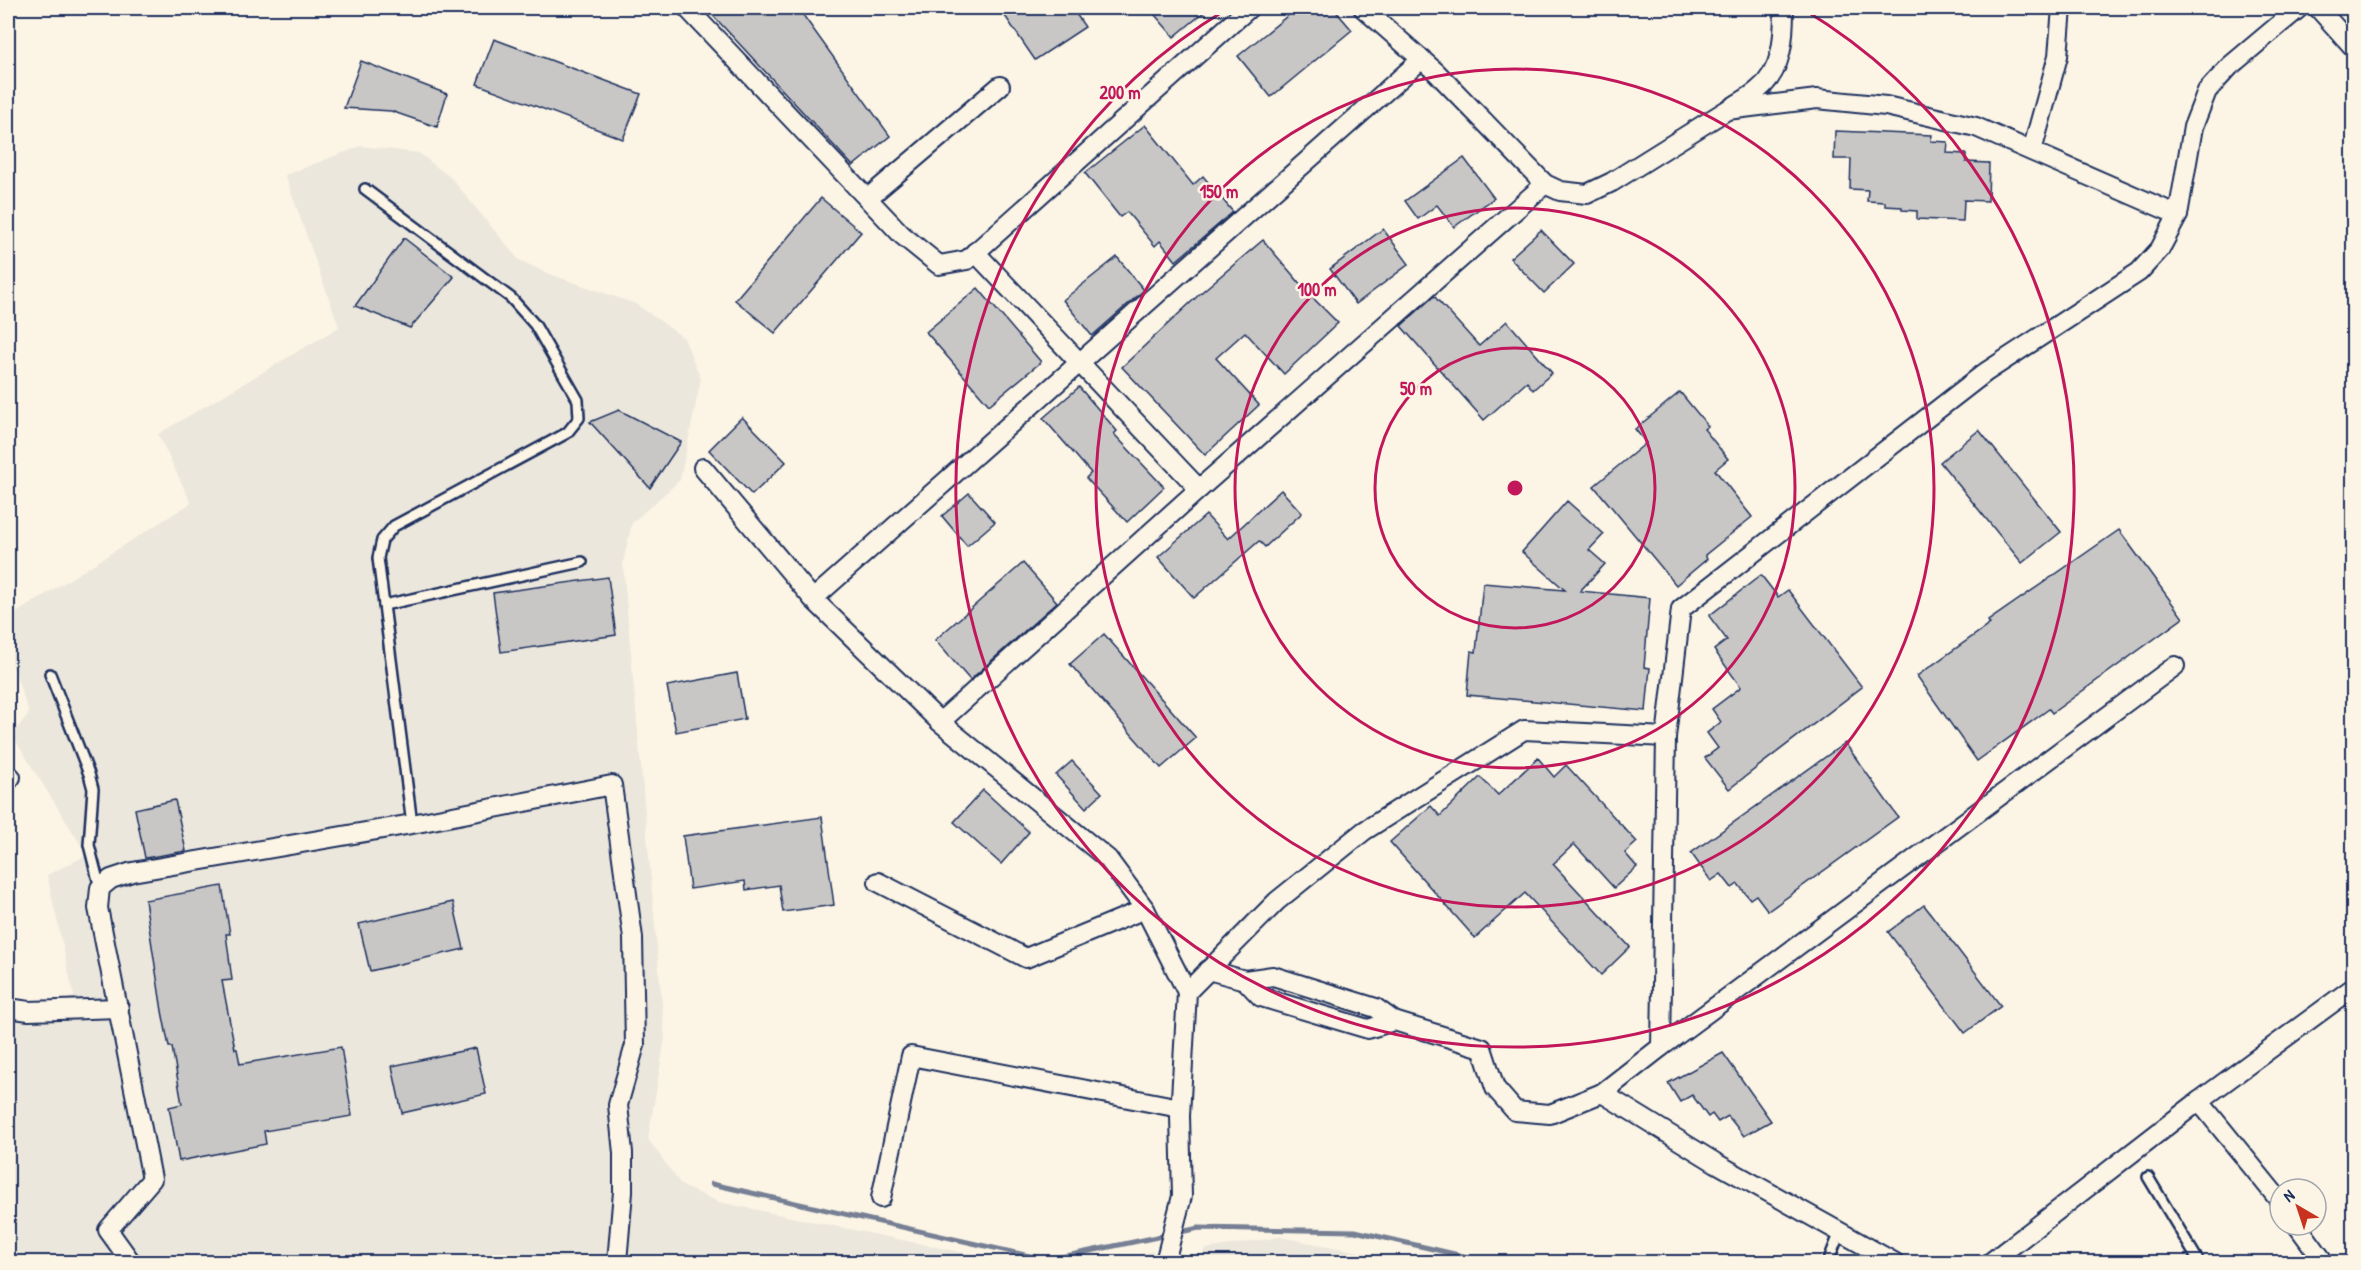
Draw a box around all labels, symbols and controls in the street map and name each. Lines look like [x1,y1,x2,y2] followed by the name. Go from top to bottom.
[1100,80,1140,105] text: 200 m
[1200,179,1238,204] text: 150 m
[1297,277,1337,302] text: 100 m
[1400,376,1432,401] text: 50 m
[1505,478,1525,498] centre of rings
[2268,1177,2328,1237] north arrow
[2278,1184,2299,1207] text: N

